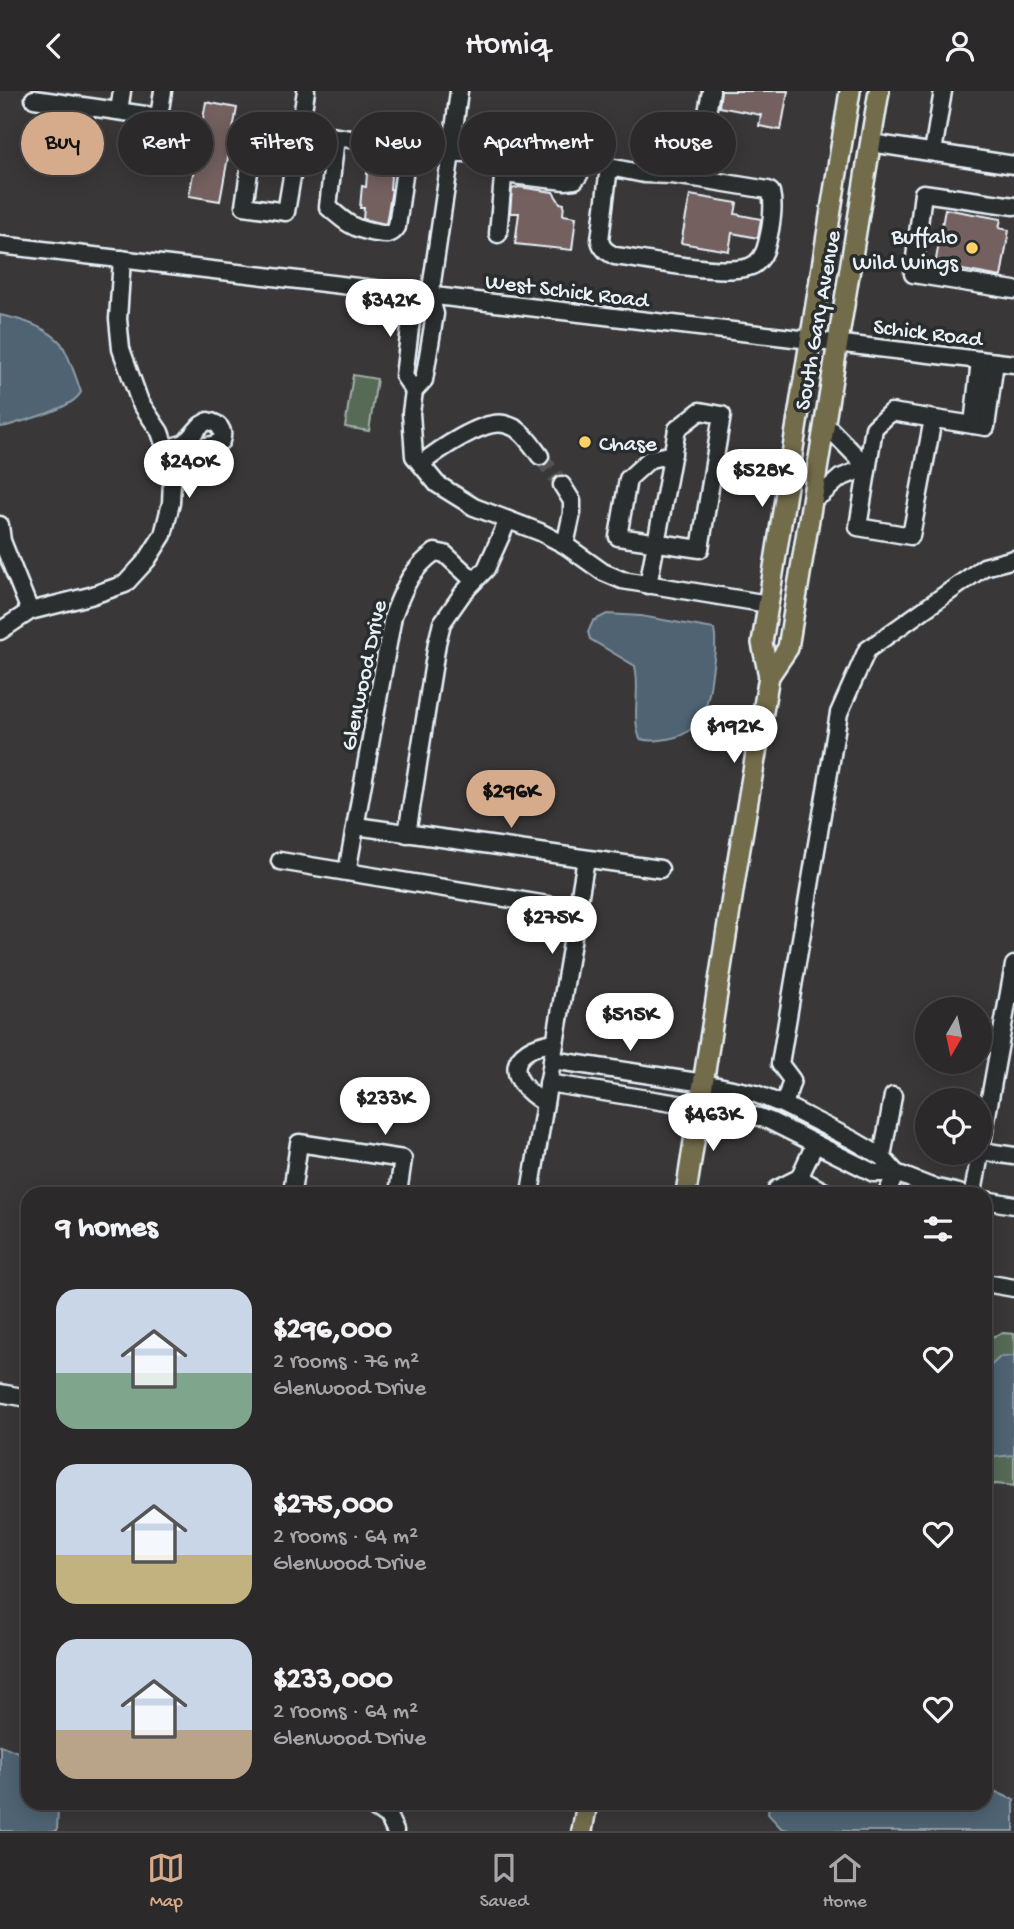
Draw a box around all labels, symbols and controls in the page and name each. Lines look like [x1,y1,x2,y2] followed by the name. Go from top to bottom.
[35,27,73,65] icon: back
[465,27,549,65] text: Homiq
[941,27,979,65] icon: person
[21,112,104,175] chip: Buy
[118,112,213,175] chip: Rent
[227,112,337,175] chip: Filters
[351,112,445,175] chip: New
[459,112,616,175] chip: Apartment
[630,112,736,175] chip: House
[852,225,959,278] place label: Buffalo Wild Wings
[790,228,849,413] street label: South Gary Avenue
[964,240,980,256] marker: Buffalo Wild Wings
[483,269,651,316] street label: West Schick Road
[341,279,439,339] pin: $342K
[361,288,419,315] text: $342K
[872,314,985,355] street label: Schick Road
[599,432,658,459] place label: Chase
[577,434,593,450] marker: Chase
[140,441,238,500] pin: $240K
[160,449,218,476] text: $240K
[713,449,811,509] pin: $528K
[733,458,791,485] text: $528K
[336,597,395,753] street label: Glenwood Drive
[685,705,783,765] pin: $192K
[706,714,762,741] text: $192K
[462,771,560,830] pin: $296K
[482,779,540,806] text: $296K
[503,897,601,956] pin: $275K
[523,905,581,932] text: $275K
[581,993,679,1053] pin: $515K
[915,997,992,1075] north arrow
[915,997,992,1165] map controls
[602,1002,658,1029] text: $515K
[336,1077,434,1137] pin: $233K
[356,1086,414,1113] text: $233K
[915,1088,992,1165] button: locate
[664,1093,762,1153] pin: $463K
[684,1102,742,1129] text: $463K
[919,1210,957,1248] icon: filters
[56,1212,158,1247] text: 9 homes
[273,1314,392,1349] text: $296,000
[112,1317,196,1401] icon: home
[919,1340,957,1378] icon: heart
[273,1349,419,1376] text: 2 rooms · 76 m²
[273,1376,426,1403] text: Glenwood Drive
[273,1489,393,1524] text: $275,000
[112,1492,196,1576] icon: home
[919,1515,957,1553] icon: heart
[273,1524,418,1551] text: 2 rooms · 64 m²
[273,1551,426,1578] text: Glenwood Drive
[273,1664,393,1699] text: $233,000
[112,1667,196,1751] icon: home
[919,1690,957,1728] icon: heart
[273,1699,418,1726] text: 2 rooms · 64 m²
[273,1726,426,1753] text: Glenwood Drive
[147,1849,185,1914] tab: Map
[480,1849,528,1914] tab: Saved
[823,1849,867,1914] tab: Home

